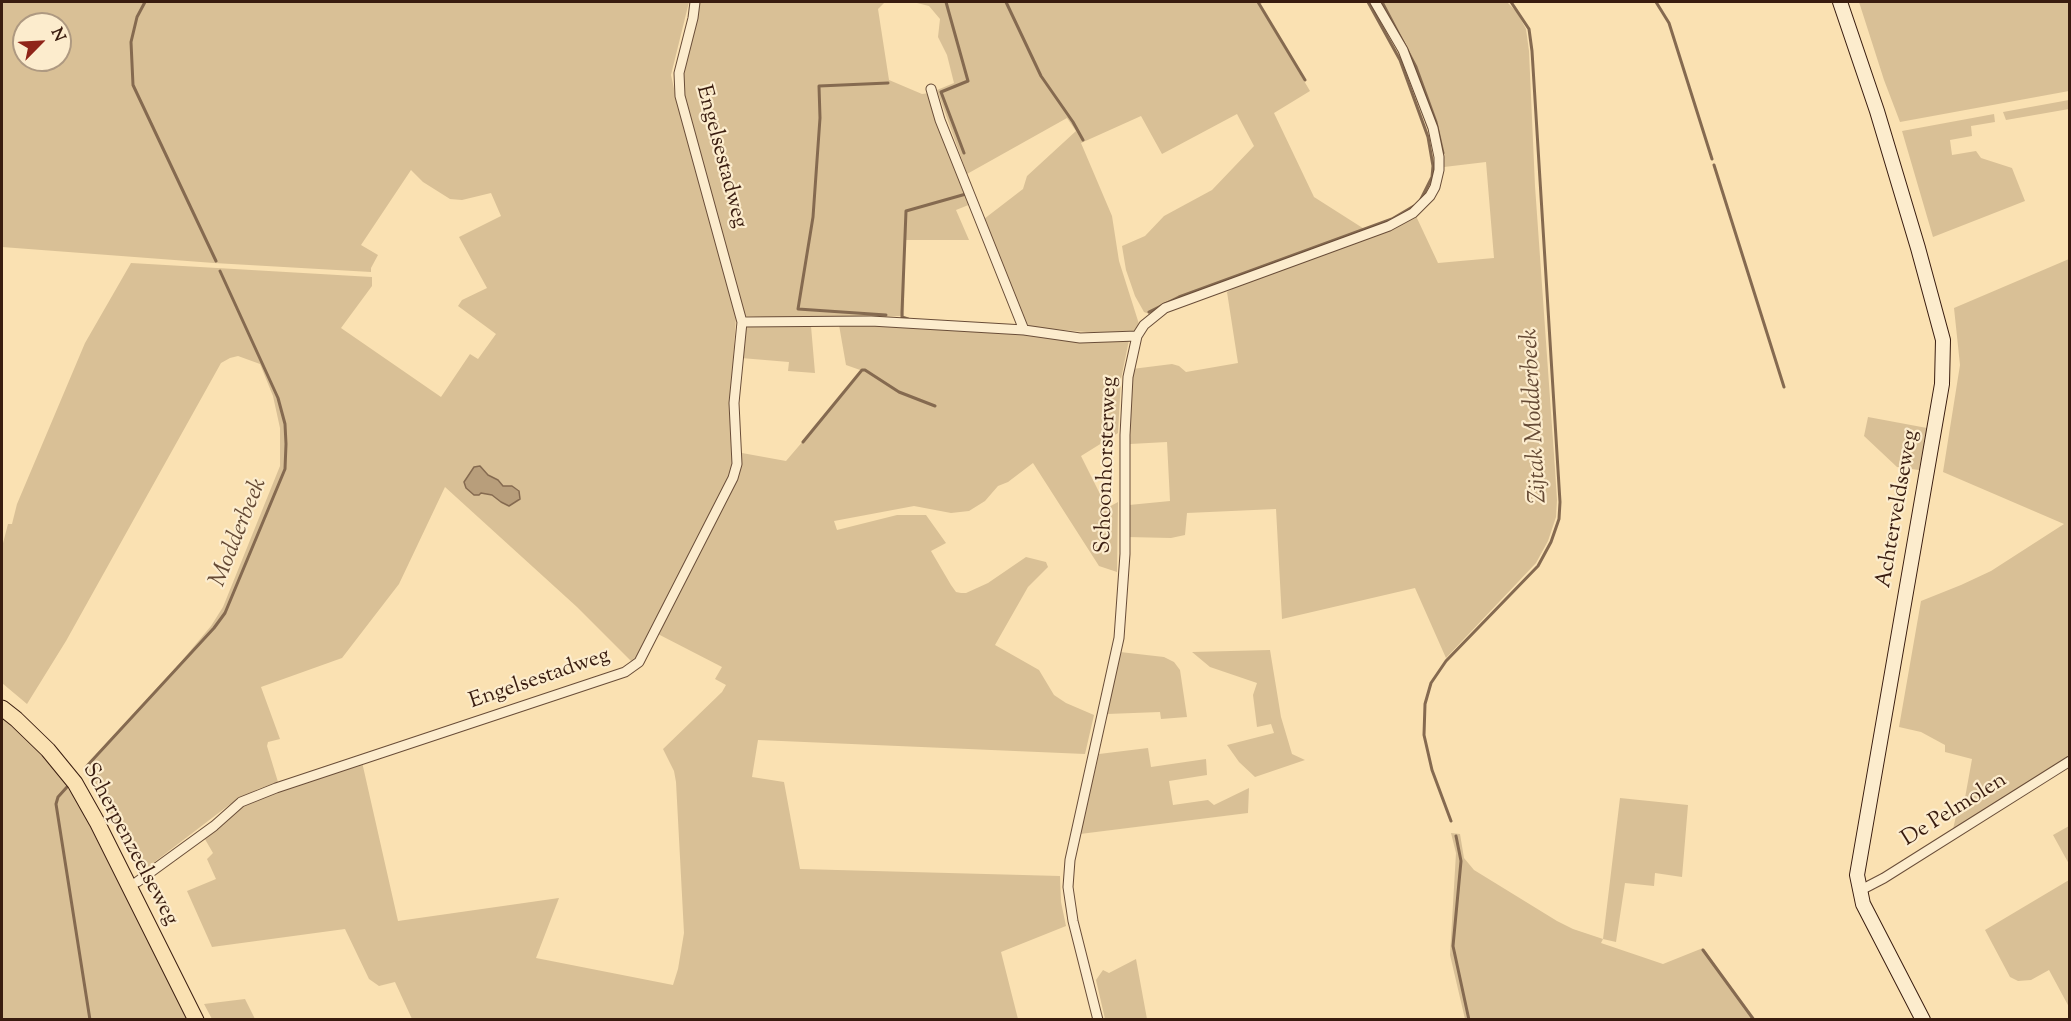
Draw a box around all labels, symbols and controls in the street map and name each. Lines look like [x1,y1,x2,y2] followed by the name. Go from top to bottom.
[12,12,72,72] north arrow
[44,25,70,46] text: N
[688,83,752,231] street label: Engelsestadweg
[1517,328,1555,504] water label: Zijtak Modderbeek
[1092,376,1124,554] street label: Schoonhorsterweg
[1872,428,1926,590] street label: Achterveldseweg
[205,474,275,592] water label: Modderbeek
[466,644,614,716] street label: Engelsestadweg
[75,759,183,931] street label: Scherpenzeelseweg
[1897,768,2013,854] street label: De Pelmolen

